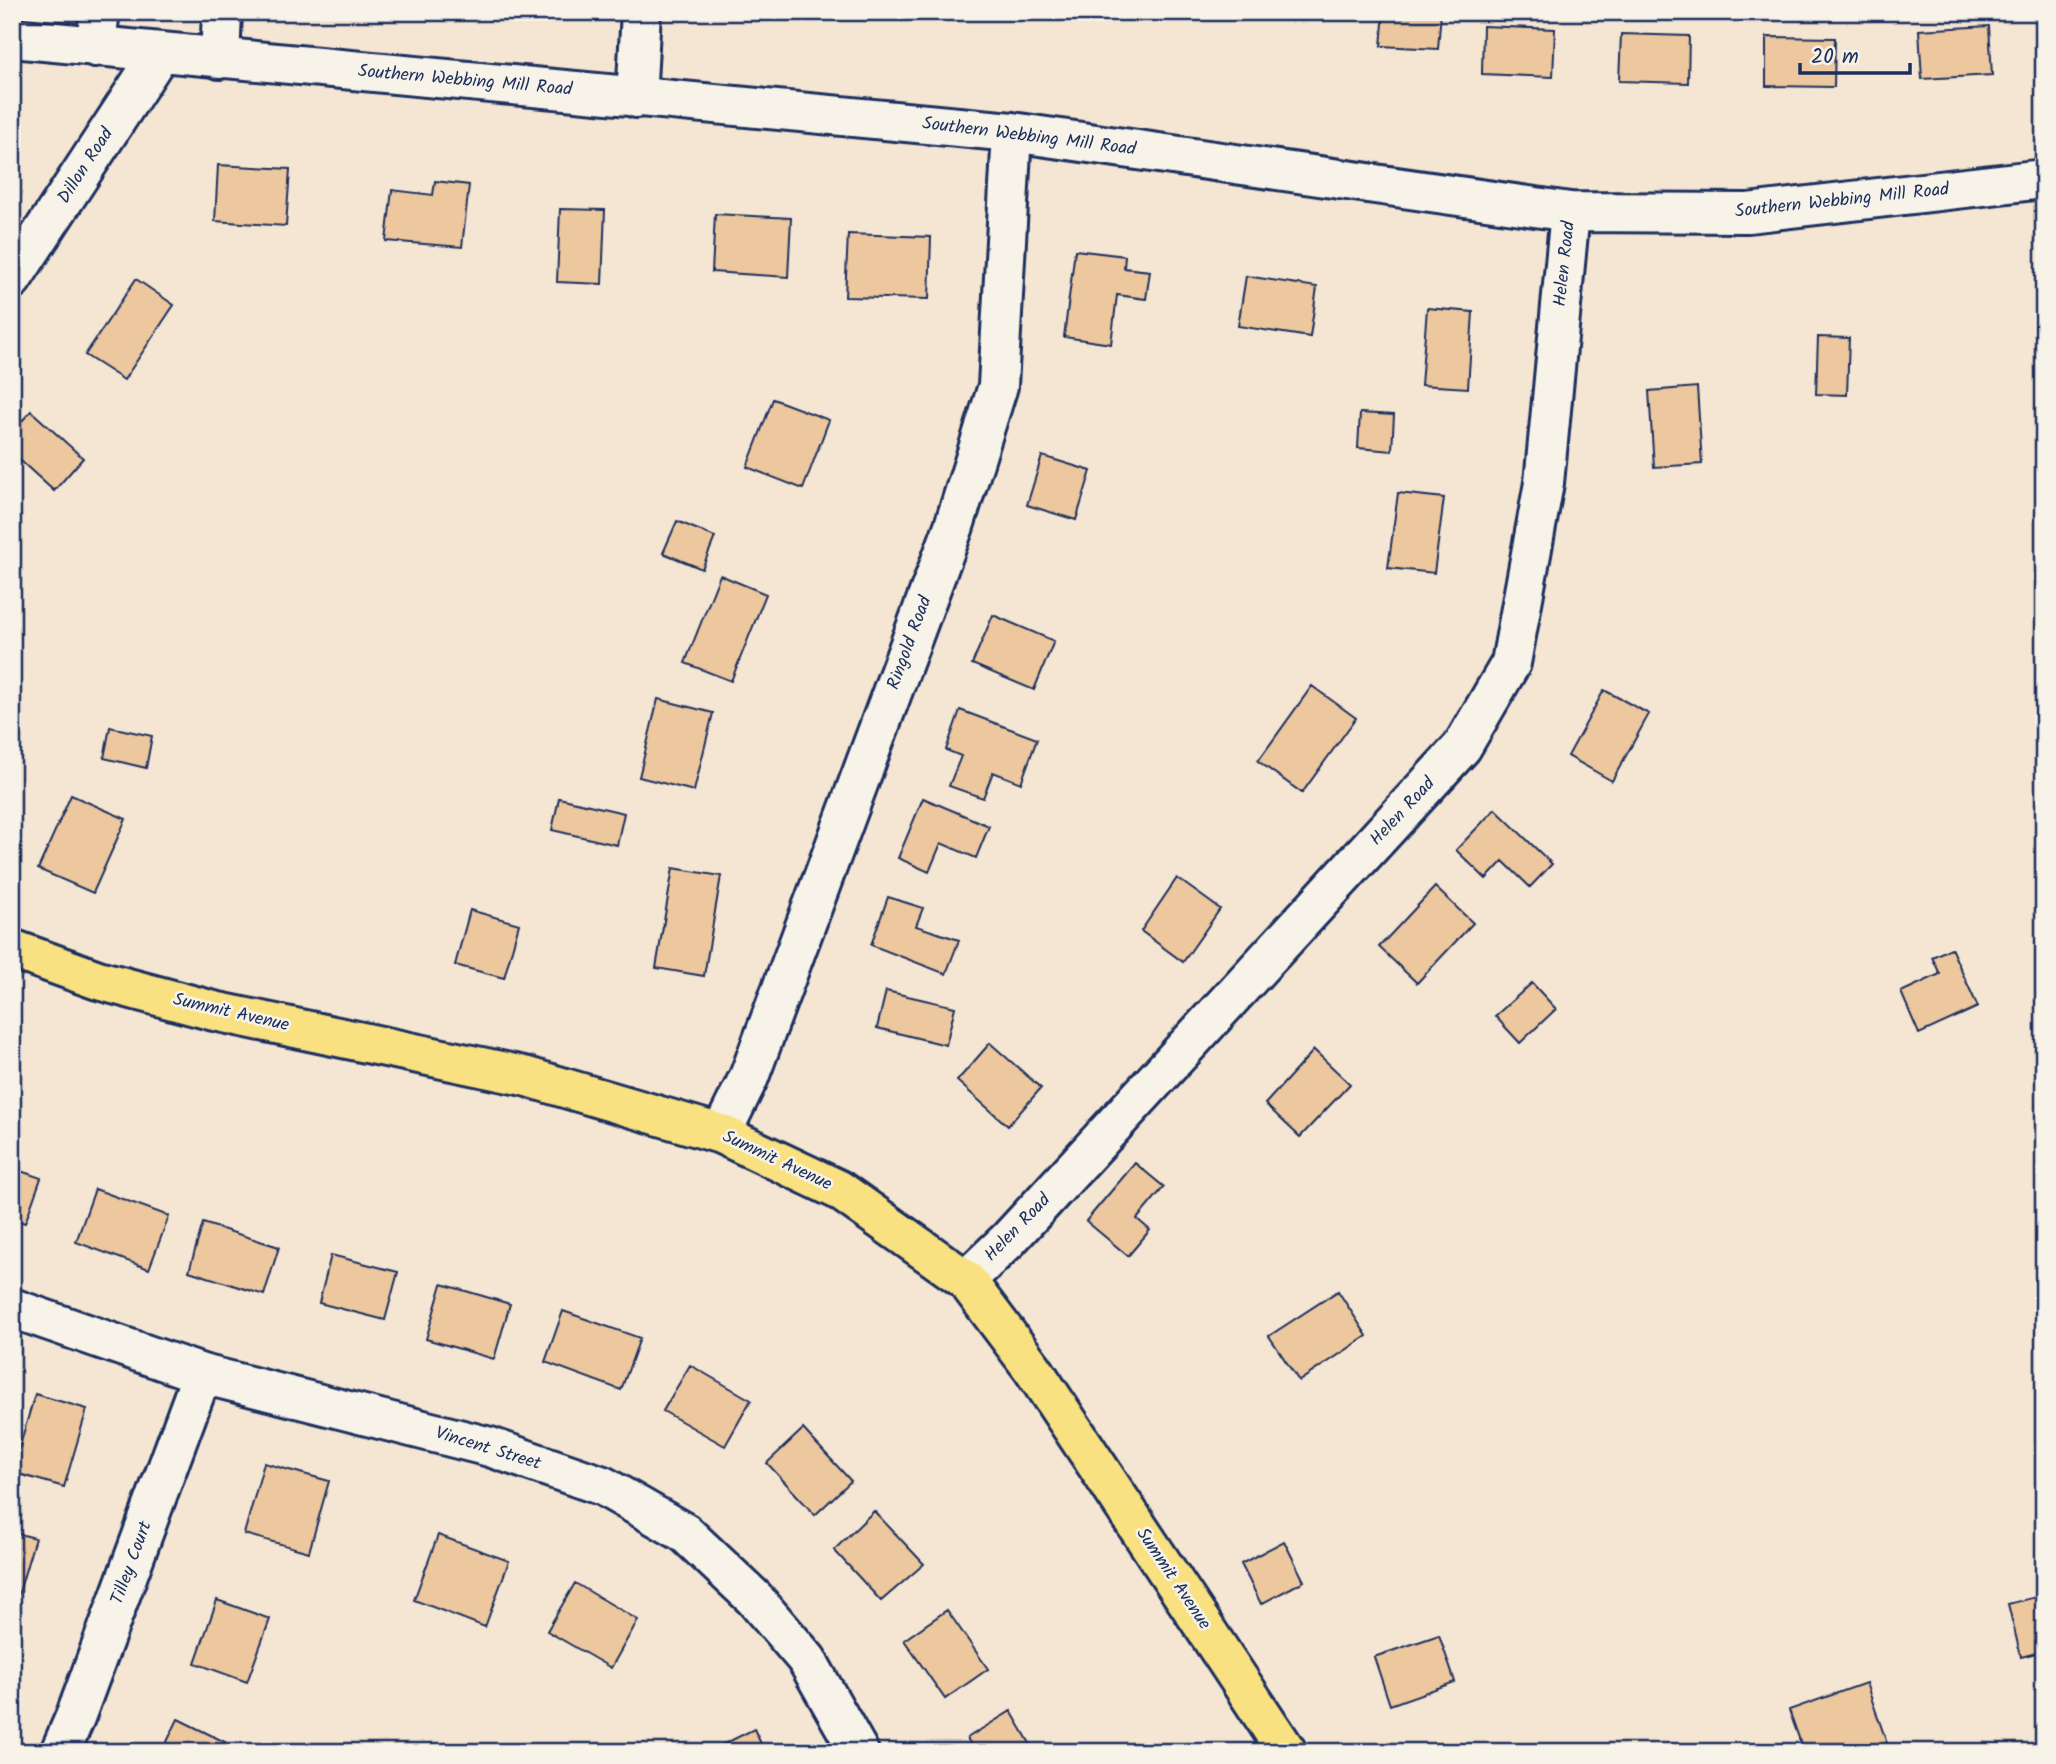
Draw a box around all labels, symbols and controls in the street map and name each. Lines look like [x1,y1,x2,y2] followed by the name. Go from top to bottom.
[1800,32,1911,76] scale bar
[1811,41,1859,74] text: 20 m
[357,57,574,105] street label: Southern Webbing Mill Road
[920,109,1139,165] street label: Southern Webbing Mill Road
[50,121,122,210] street label: Dillon Road
[1733,175,1952,227] street label: Southern Webbing Mill Road
[1546,219,1584,308] street label: Helen Road
[880,591,941,694] street label: Ringold Road
[1363,770,1443,853] street label: Helen Road
[170,986,292,1040] street label: Summit Avenue
[717,1123,837,1199] street label: Summit Avenue
[978,1186,1059,1269] street label: Helen Road
[432,1419,545,1479] street label: Vincent Street
[103,1516,161,1609] street label: Tilley Court
[1128,1522,1218,1636] street label: Summit Avenue

